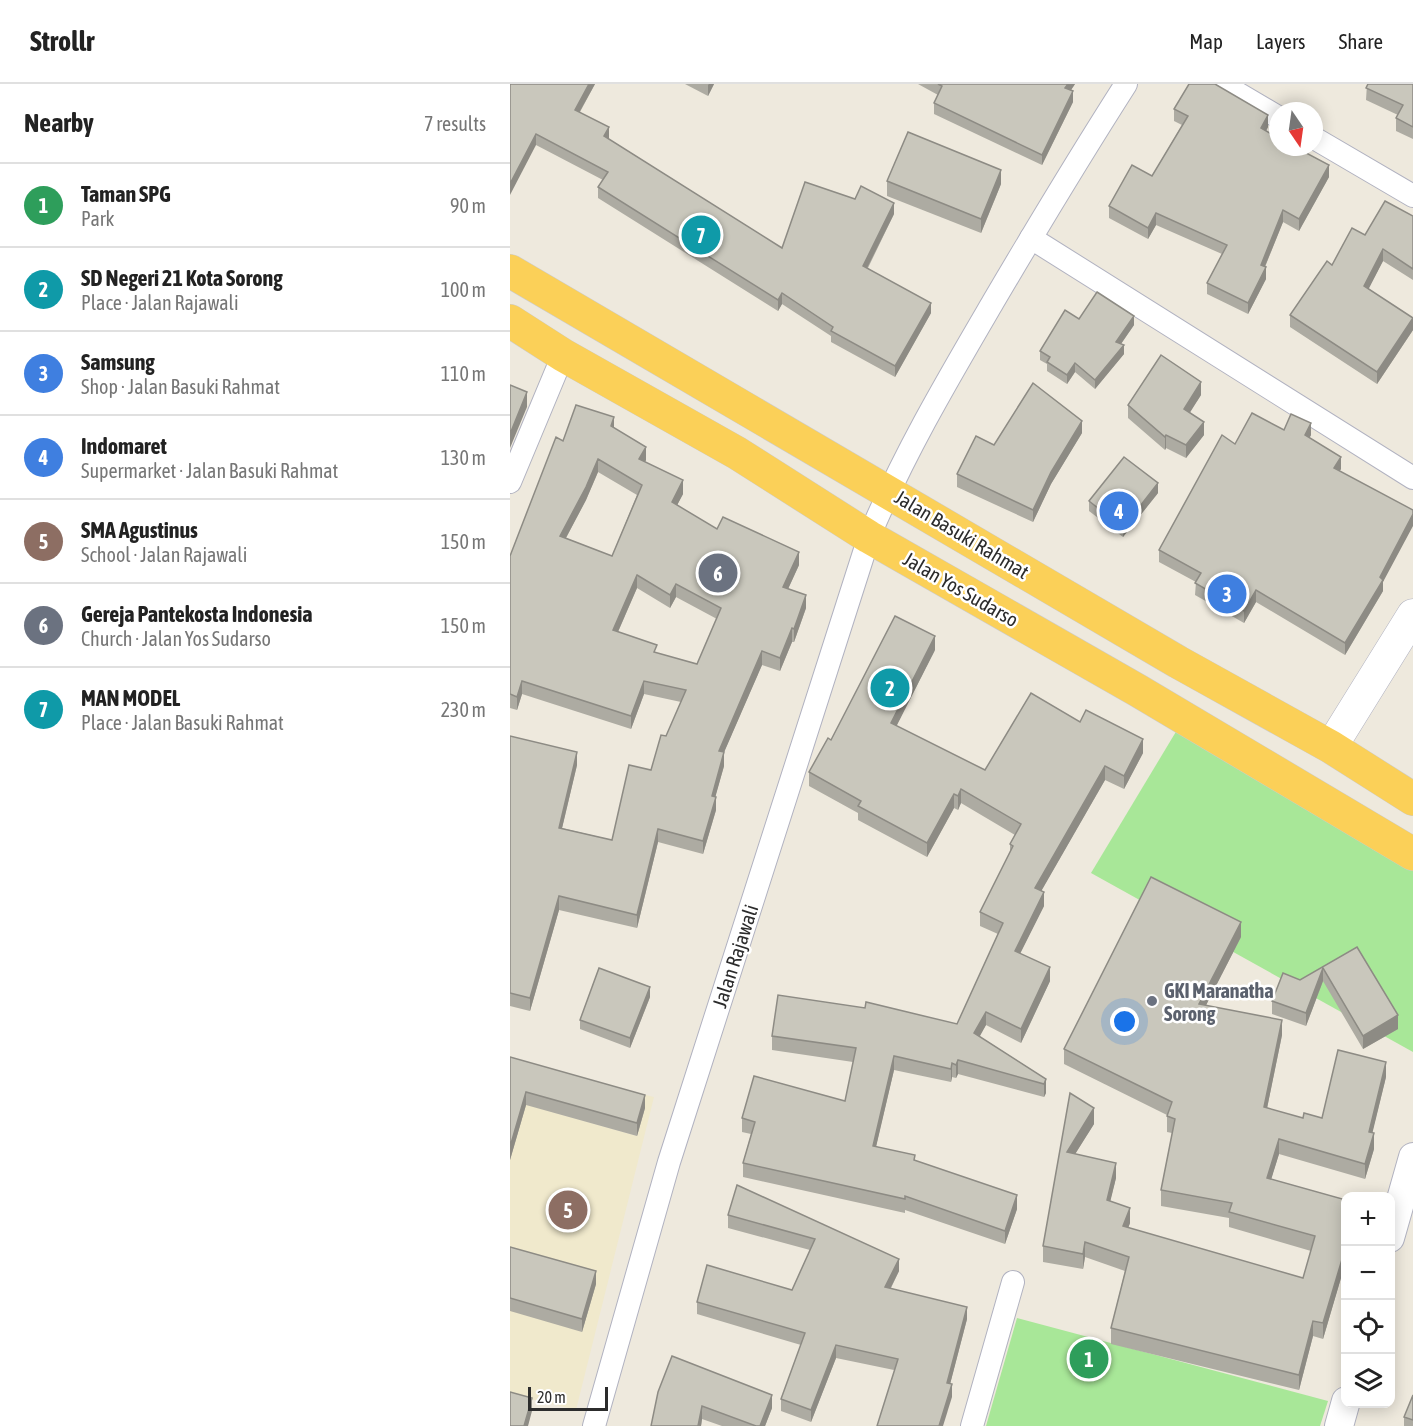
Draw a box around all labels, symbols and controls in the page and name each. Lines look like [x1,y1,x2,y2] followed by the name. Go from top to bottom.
[30,25,94,57] text: Strollr
[1189,29,1223,53] text: Map
[1256,29,1306,53] text: Layers
[1339,29,1383,53] text: Share
[1269,102,1323,156] north arrow
[24,108,94,138] text: Nearby
[424,112,486,135] text: 7 results
[81,181,171,207] text: Taman SPG
[39,194,48,217] text: 1
[450,194,486,217] text: 90 m
[81,207,114,230] text: Park
[682,212,720,258] pin: 7
[81,265,283,291] text: SD Negeri 21 Kota Sorong
[39,278,48,301] text: 2
[441,278,486,301] text: 100 m
[81,291,239,314] text: Place · Jalan Rajawali
[81,349,155,375] text: Samsung
[39,362,48,385] text: 3
[441,362,486,385] text: 110 m
[81,375,280,398] text: Shop · Jalan Basuki Rahmat
[81,433,167,459] text: Indomaret
[39,446,48,469] text: 4
[441,446,486,469] text: 130 m
[81,459,338,482] text: Supermarket · Jalan Basuki Rahmat
[891,485,1033,583] street label: Jalan Basuki Rahmat
[1100,488,1138,534] pin: 4
[81,517,198,543] text: SMA Agustinus
[39,530,48,553] text: 5
[441,530,486,553] text: 150 m
[81,543,247,566] text: School · Jalan Rajawali
[899,547,1023,631] street label: Jalan Yos Sudarso
[698,550,738,596] pin: 6
[1208,572,1246,616] pin: 3
[81,601,312,627] text: Gereja Pantekosta Indonesia
[39,614,48,637] text: 6
[441,614,486,637] text: 150 m
[81,627,271,650] text: Church · Jalan Yos Sudarso
[870,666,910,710] pin: 2
[81,685,180,711] text: MAN MODEL
[39,698,48,721] text: 7
[441,698,486,721] text: 230 m
[81,711,284,734] text: Place · Jalan Basuki Rahmat
[708,902,762,1010] street label: Jalan Rajawali
[1164,979,1274,1025] place label: GKI Maranatha Sorong
[1145,994,1159,1008] marker: GKI Maranatha Sorong
[1110,1007,1139,1036] your location
[548,1188,588,1232] pin: 5
[1341,1192,1395,1408] map controls
[1341,1192,1395,1246] button: +
[1341,1246,1395,1300] button: −
[1341,1300,1395,1354] button: locate
[1070,1336,1108,1382] pin: 1
[1341,1354,1395,1408] button: layers
[528,1384,608,1412] scale bar
[537,1388,566,1406] text: 20 m

